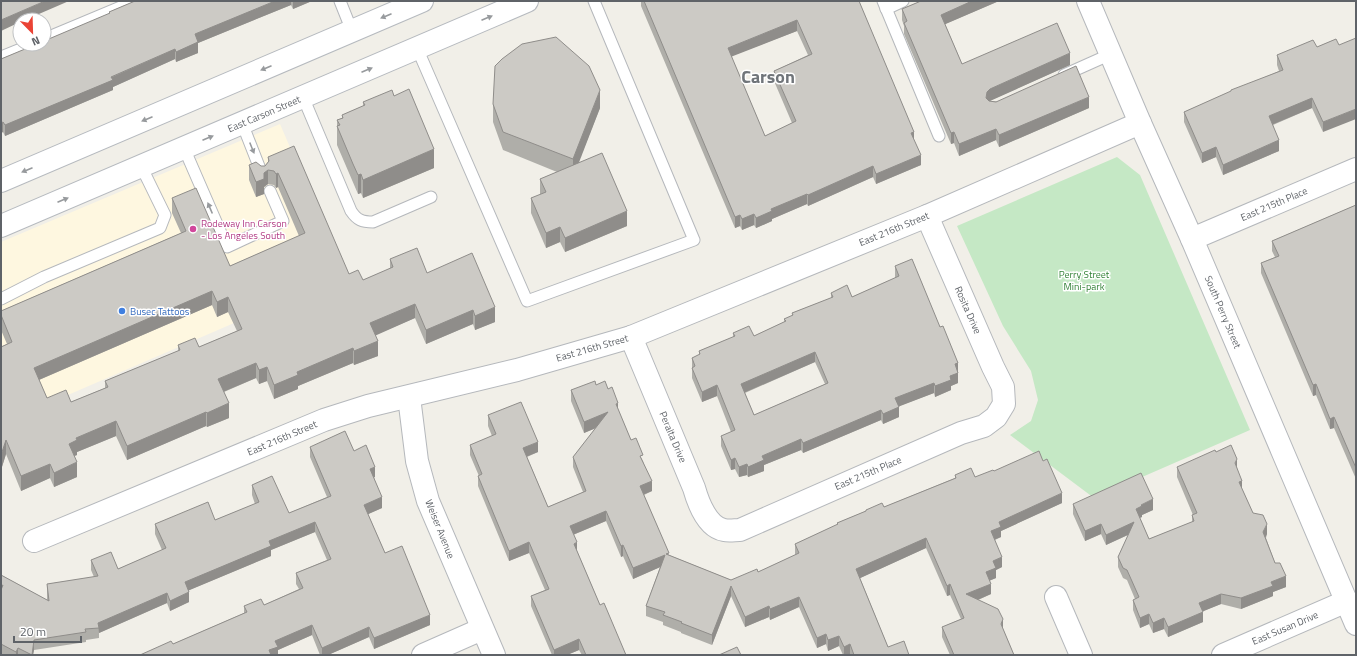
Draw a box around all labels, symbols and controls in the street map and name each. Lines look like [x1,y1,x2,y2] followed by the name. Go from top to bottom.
[12,12,52,52] north arrow
[379,14,391,20] one-way arrow
[481,15,493,21] one-way arrow
[29,32,43,50] text: N
[741,63,795,90] district label: Carson
[260,65,272,71] one-way arrow
[362,66,374,72] one-way arrow
[225,92,303,136] street label: East Carson Street
[141,116,152,122] one-way arrow
[202,134,214,140] one-way arrow
[250,143,256,155] one-way arrow
[22,167,33,173] one-way arrow
[1238,183,1310,225] street label: East 215th Place
[57,197,68,203] one-way arrow
[207,202,213,213] one-way arrow
[857,208,932,250] street label: East 216th Street
[201,216,287,243] place label: Rodeway Inn Carson - Los Angeles South
[188,224,198,234] marker: Rodeway Inn Carson - Los Angeles South
[1059,267,1110,294] park label: Perry Street Mini-park
[1201,273,1245,351] street label: South Perry Street
[951,284,985,336] street label: Rosita Drive
[130,304,190,319] place label: Busec Tattoos
[117,306,127,316] marker: Busec Tattoos
[554,330,630,365] street label: East 216th Street
[655,409,691,465] street label: Peralta Drive
[245,416,320,459] street label: East 216th Street
[832,452,904,494] street label: East 215th Place
[421,497,459,561] street label: Weiser Avenue
[1250,607,1320,649] street label: East Susan Drive
[14,618,81,644] scale bar
[20,622,46,641] text: 20 m

